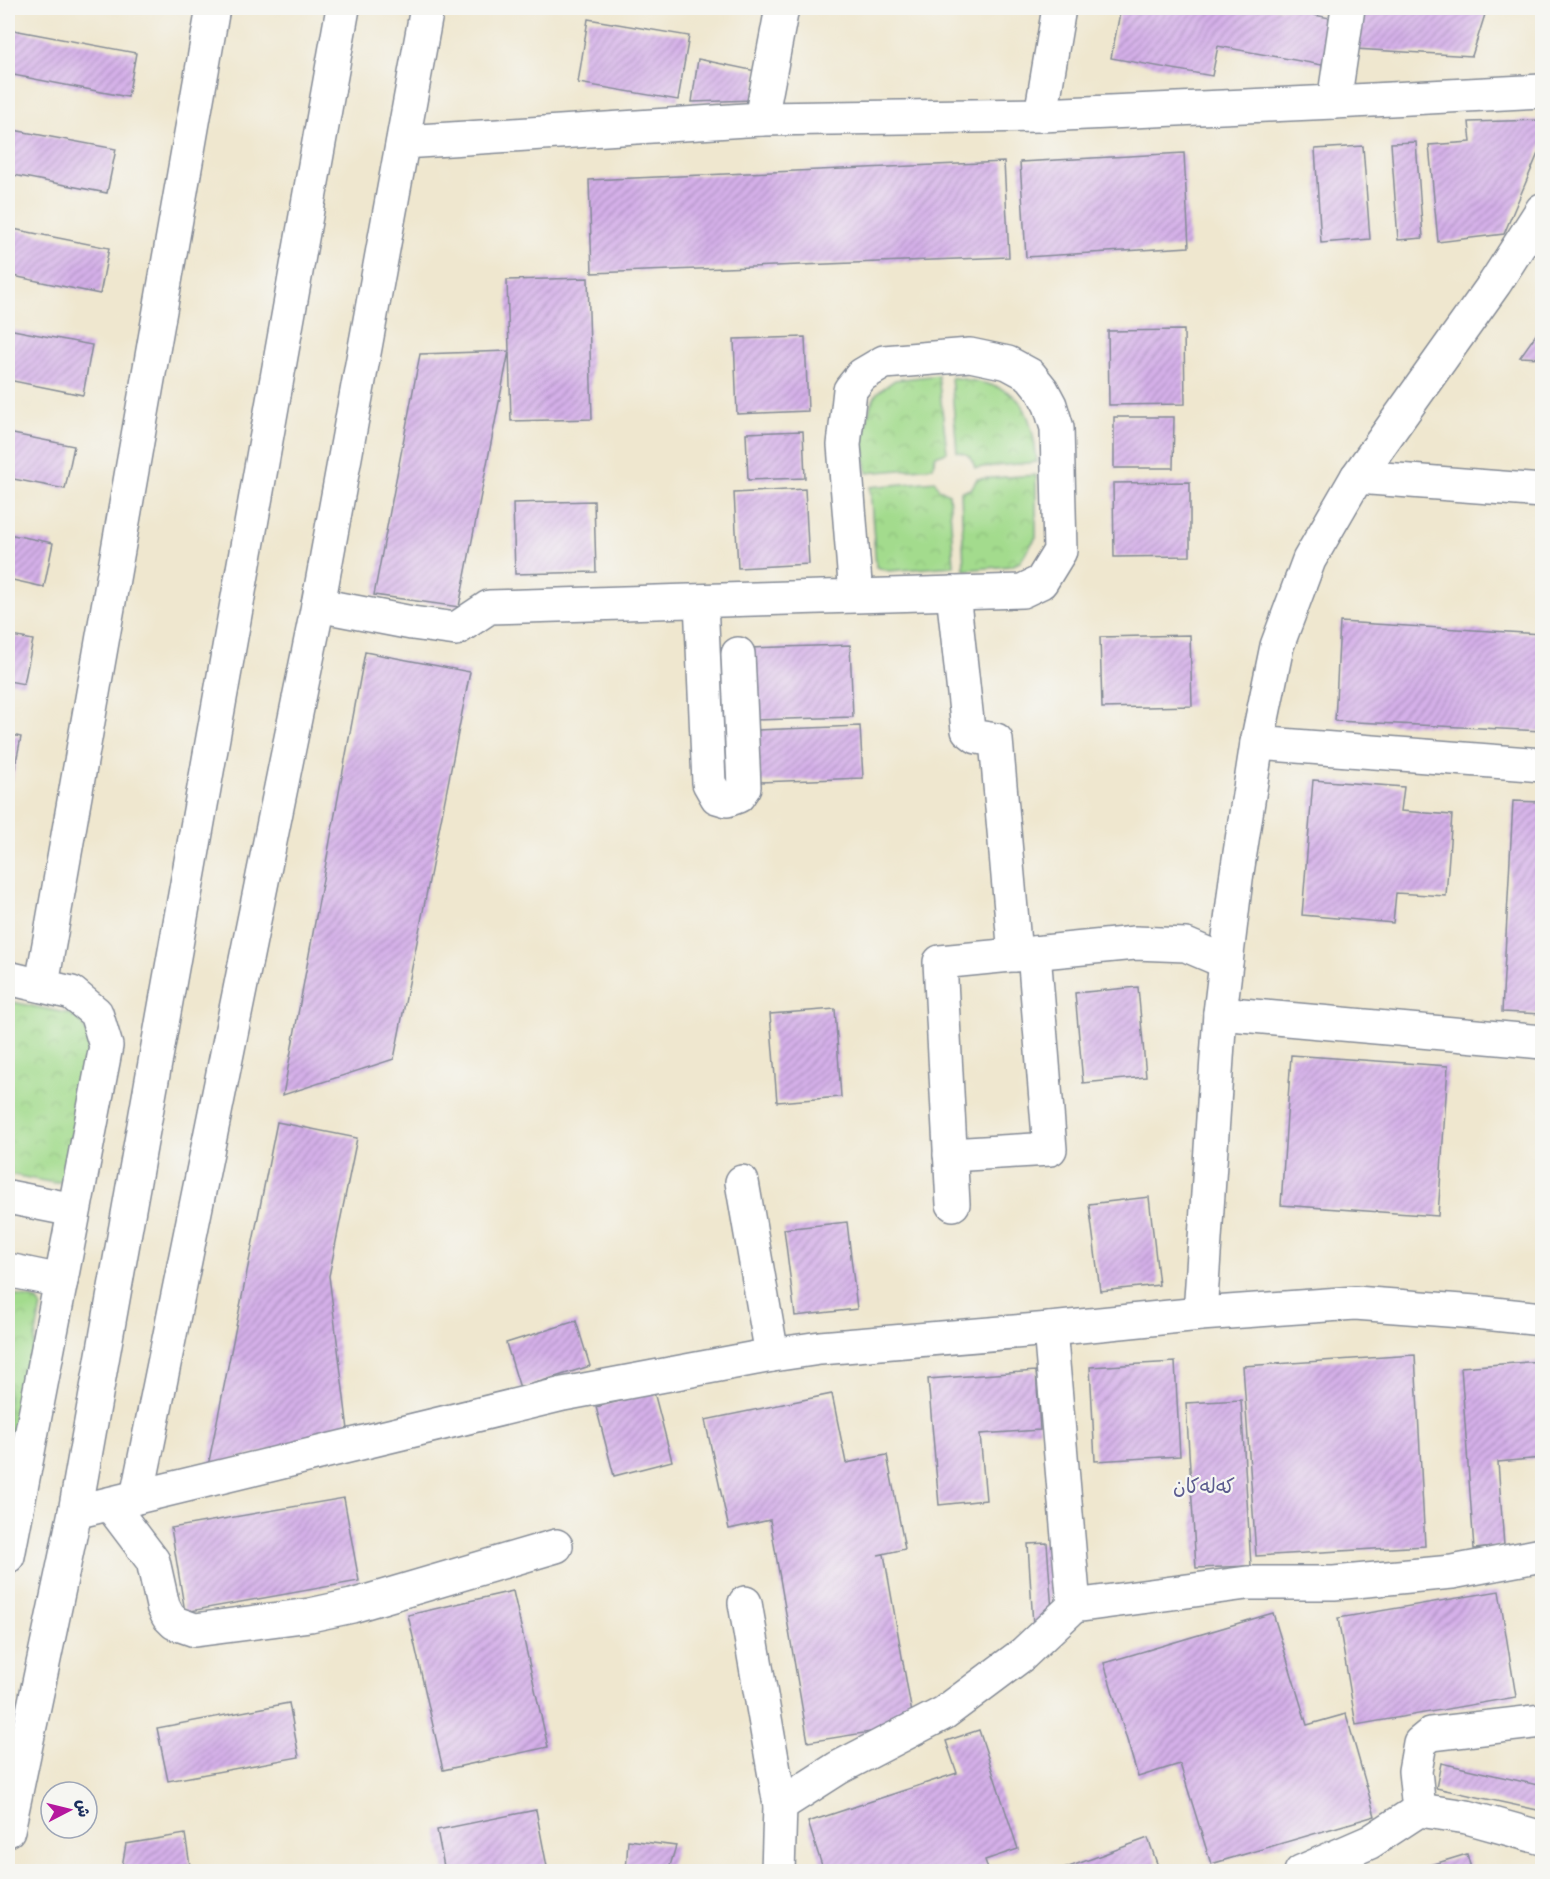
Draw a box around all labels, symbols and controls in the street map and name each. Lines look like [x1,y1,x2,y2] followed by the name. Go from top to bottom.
[1173,1477,1235,1501] district label: کەلەکان
[39,1780,99,1840] north arrow
[70,1799,91,1818] text: ش

